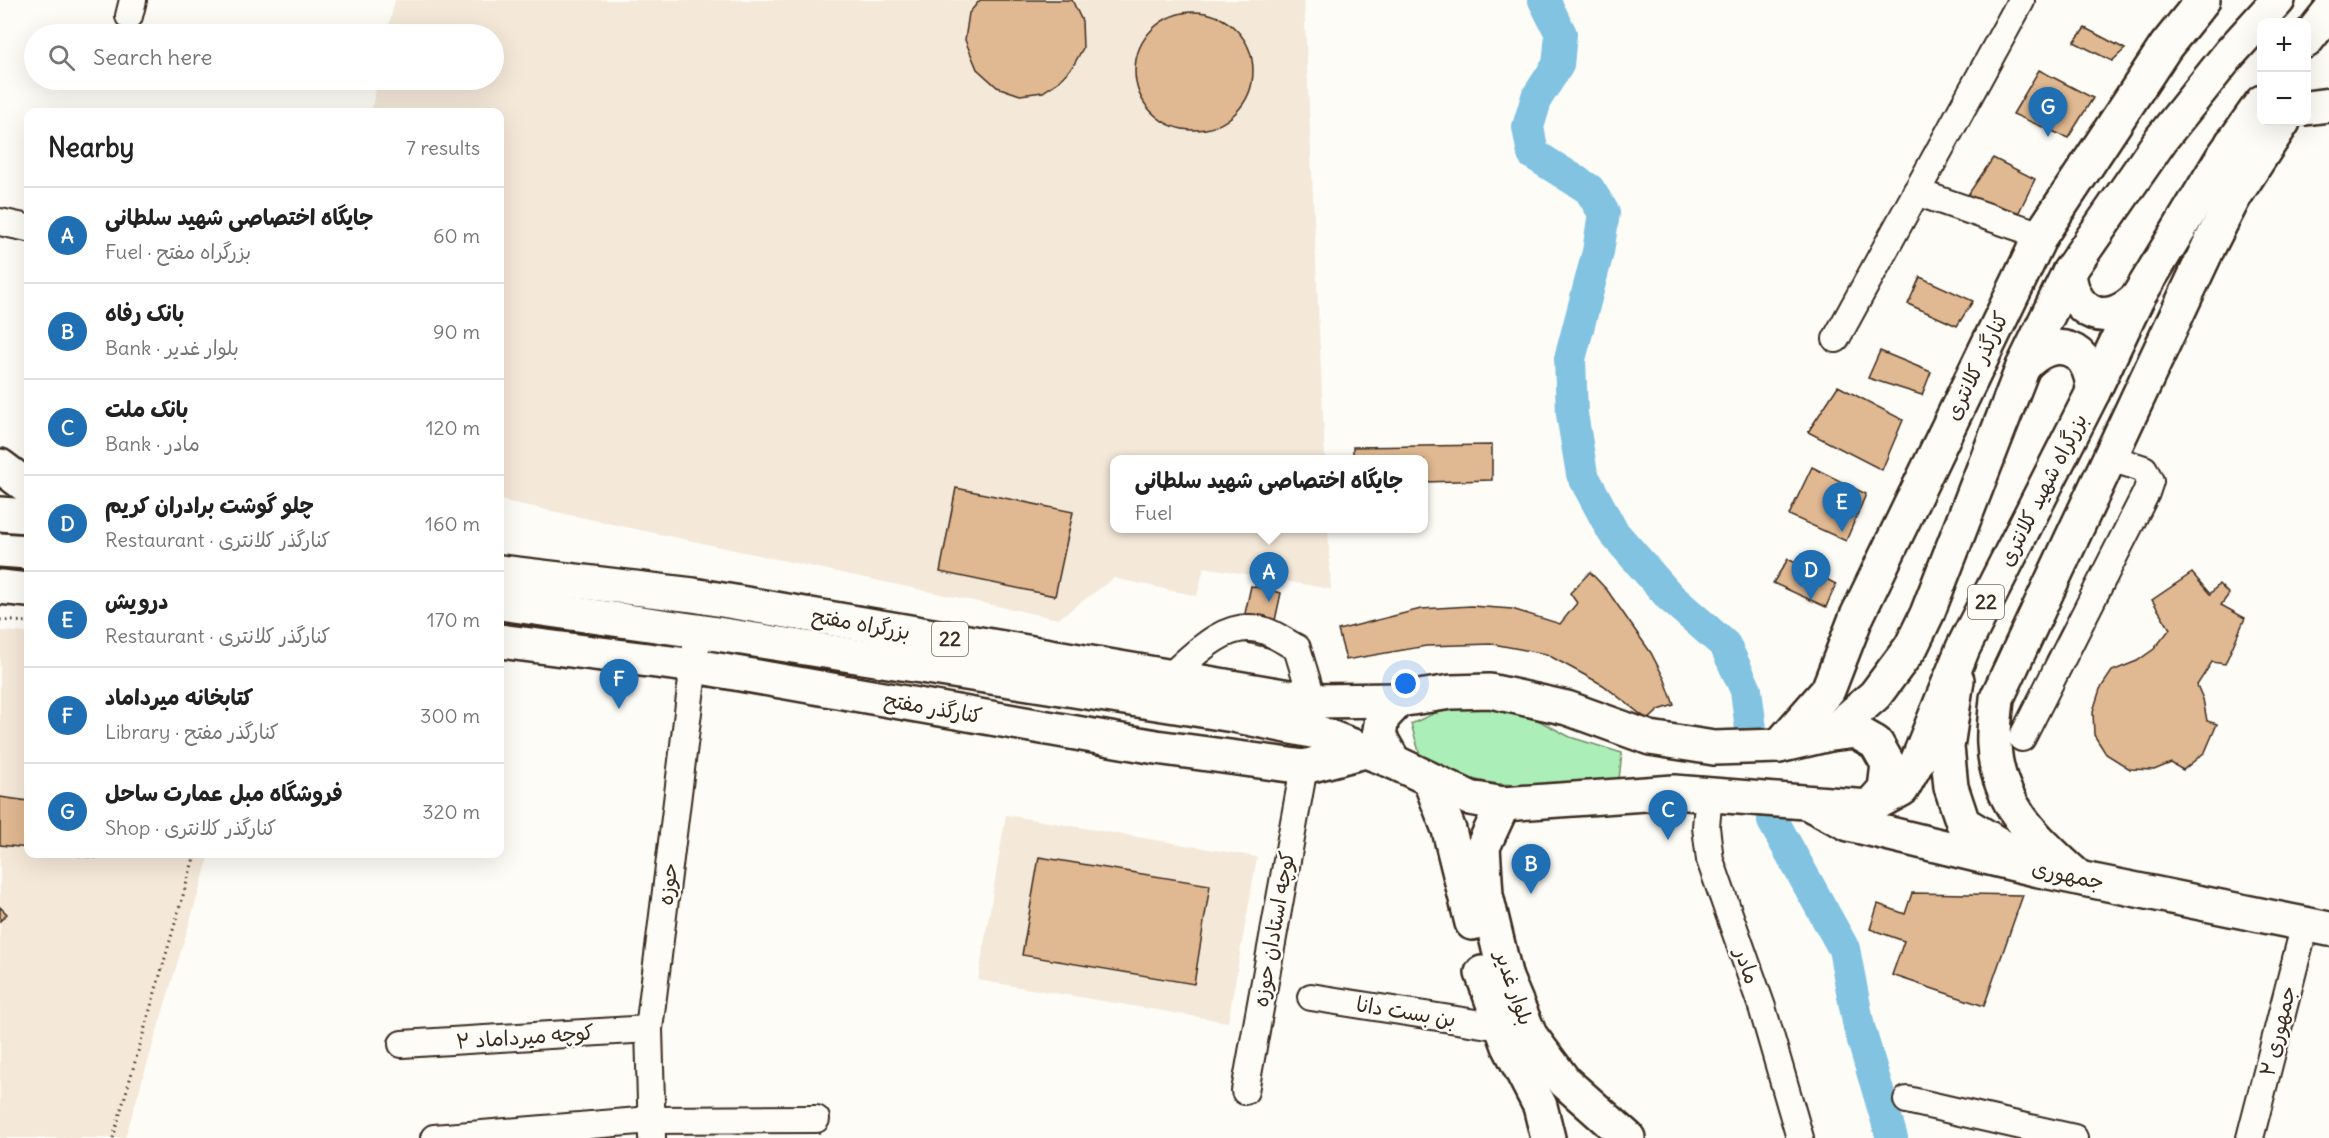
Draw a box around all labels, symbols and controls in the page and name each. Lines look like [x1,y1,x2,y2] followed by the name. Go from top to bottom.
[2257,18,2311,126] map controls
[2257,18,2311,72] button: +
[24,24,504,90] search box
[45,41,78,74] icon: search
[93,43,212,71] text: Search here
[2257,72,2311,126] button: −
[2028,88,2068,137] pin: G
[48,131,134,164] text: Nearby
[406,135,480,160] text: 7 results
[105,203,374,231] text: جایگاه اختصاصی شهید سلطانی
[61,223,74,248] text: A
[433,223,480,248] text: 60 m
[105,239,251,264] text: Fuel · بزرگراه مفتح
[105,299,184,327] text: بانک رفاه
[1939,307,2014,425] street label: کنارگذر کلانتری
[61,319,74,344] text: B
[433,319,480,344] text: 90 m
[105,335,239,360] text: Bank · بلوار غدیر
[105,395,188,423] text: بانک ملت
[1992,409,2093,571] street label: بزرگراه شهید کلانتری
[61,415,74,440] text: C
[426,415,480,440] text: 120 m
[105,431,200,456] text: Bank · مادر
[1110,455,1428,533] popup
[1135,466,1403,494] text: جایگاه اختصاصی شهید سلطانی
[1822,482,1862,532] pin: E
[105,491,314,519] text: چلو گوشت برادران کریم
[1135,500,1172,525] text: Fuel
[60,511,75,536] text: D
[425,511,480,536] text: 160 m
[105,527,330,552] text: Restaurant · کنارگذر کلانتری
[1792,550,1830,600] pin: D
[1250,552,1288,602] pin: A
[1968,585,2004,619] road number: 22
[105,587,168,615] text: درویش
[810,602,912,646] street label: بزرگراه مفتح
[62,607,73,632] text: E
[427,607,480,632] text: 170 m
[932,622,968,656] road number: 22
[105,623,330,648] text: Restaurant · کنارگذر کلانتری
[600,660,638,709] pin: F
[1391,669,1420,698] your location
[105,683,253,711] text: کتابخانه میرداماد
[882,686,984,730] street label: کنارگذر مفتح
[62,703,73,728] text: F
[420,703,480,728] text: 300 m
[105,719,279,744] text: Library · کنارگذر مفتح
[105,779,343,807] text: فروشگاه مبل عمارت ساحل
[1648,790,1688,840] pin: C
[60,799,75,824] text: G
[422,799,480,824] text: 320 m
[105,815,276,840] text: Shop · کنارگذر کلانتری
[1512,844,1550,894] pin: B
[1247,849,1301,1009] street label: کوچه استادان حوزه
[2029,854,2107,896] street label: جمهوری
[652,861,683,907] street label: حوزه
[1728,942,1766,987] street label: مادر
[1488,945,1540,1029] street label: بلوار غدیر
[2253,983,2303,1079] street label: ۲ جمهوری
[1354,990,1458,1033] street label: بن بست دانا
[455,1018,595,1055] street label: کوچه میرداماد ۲

